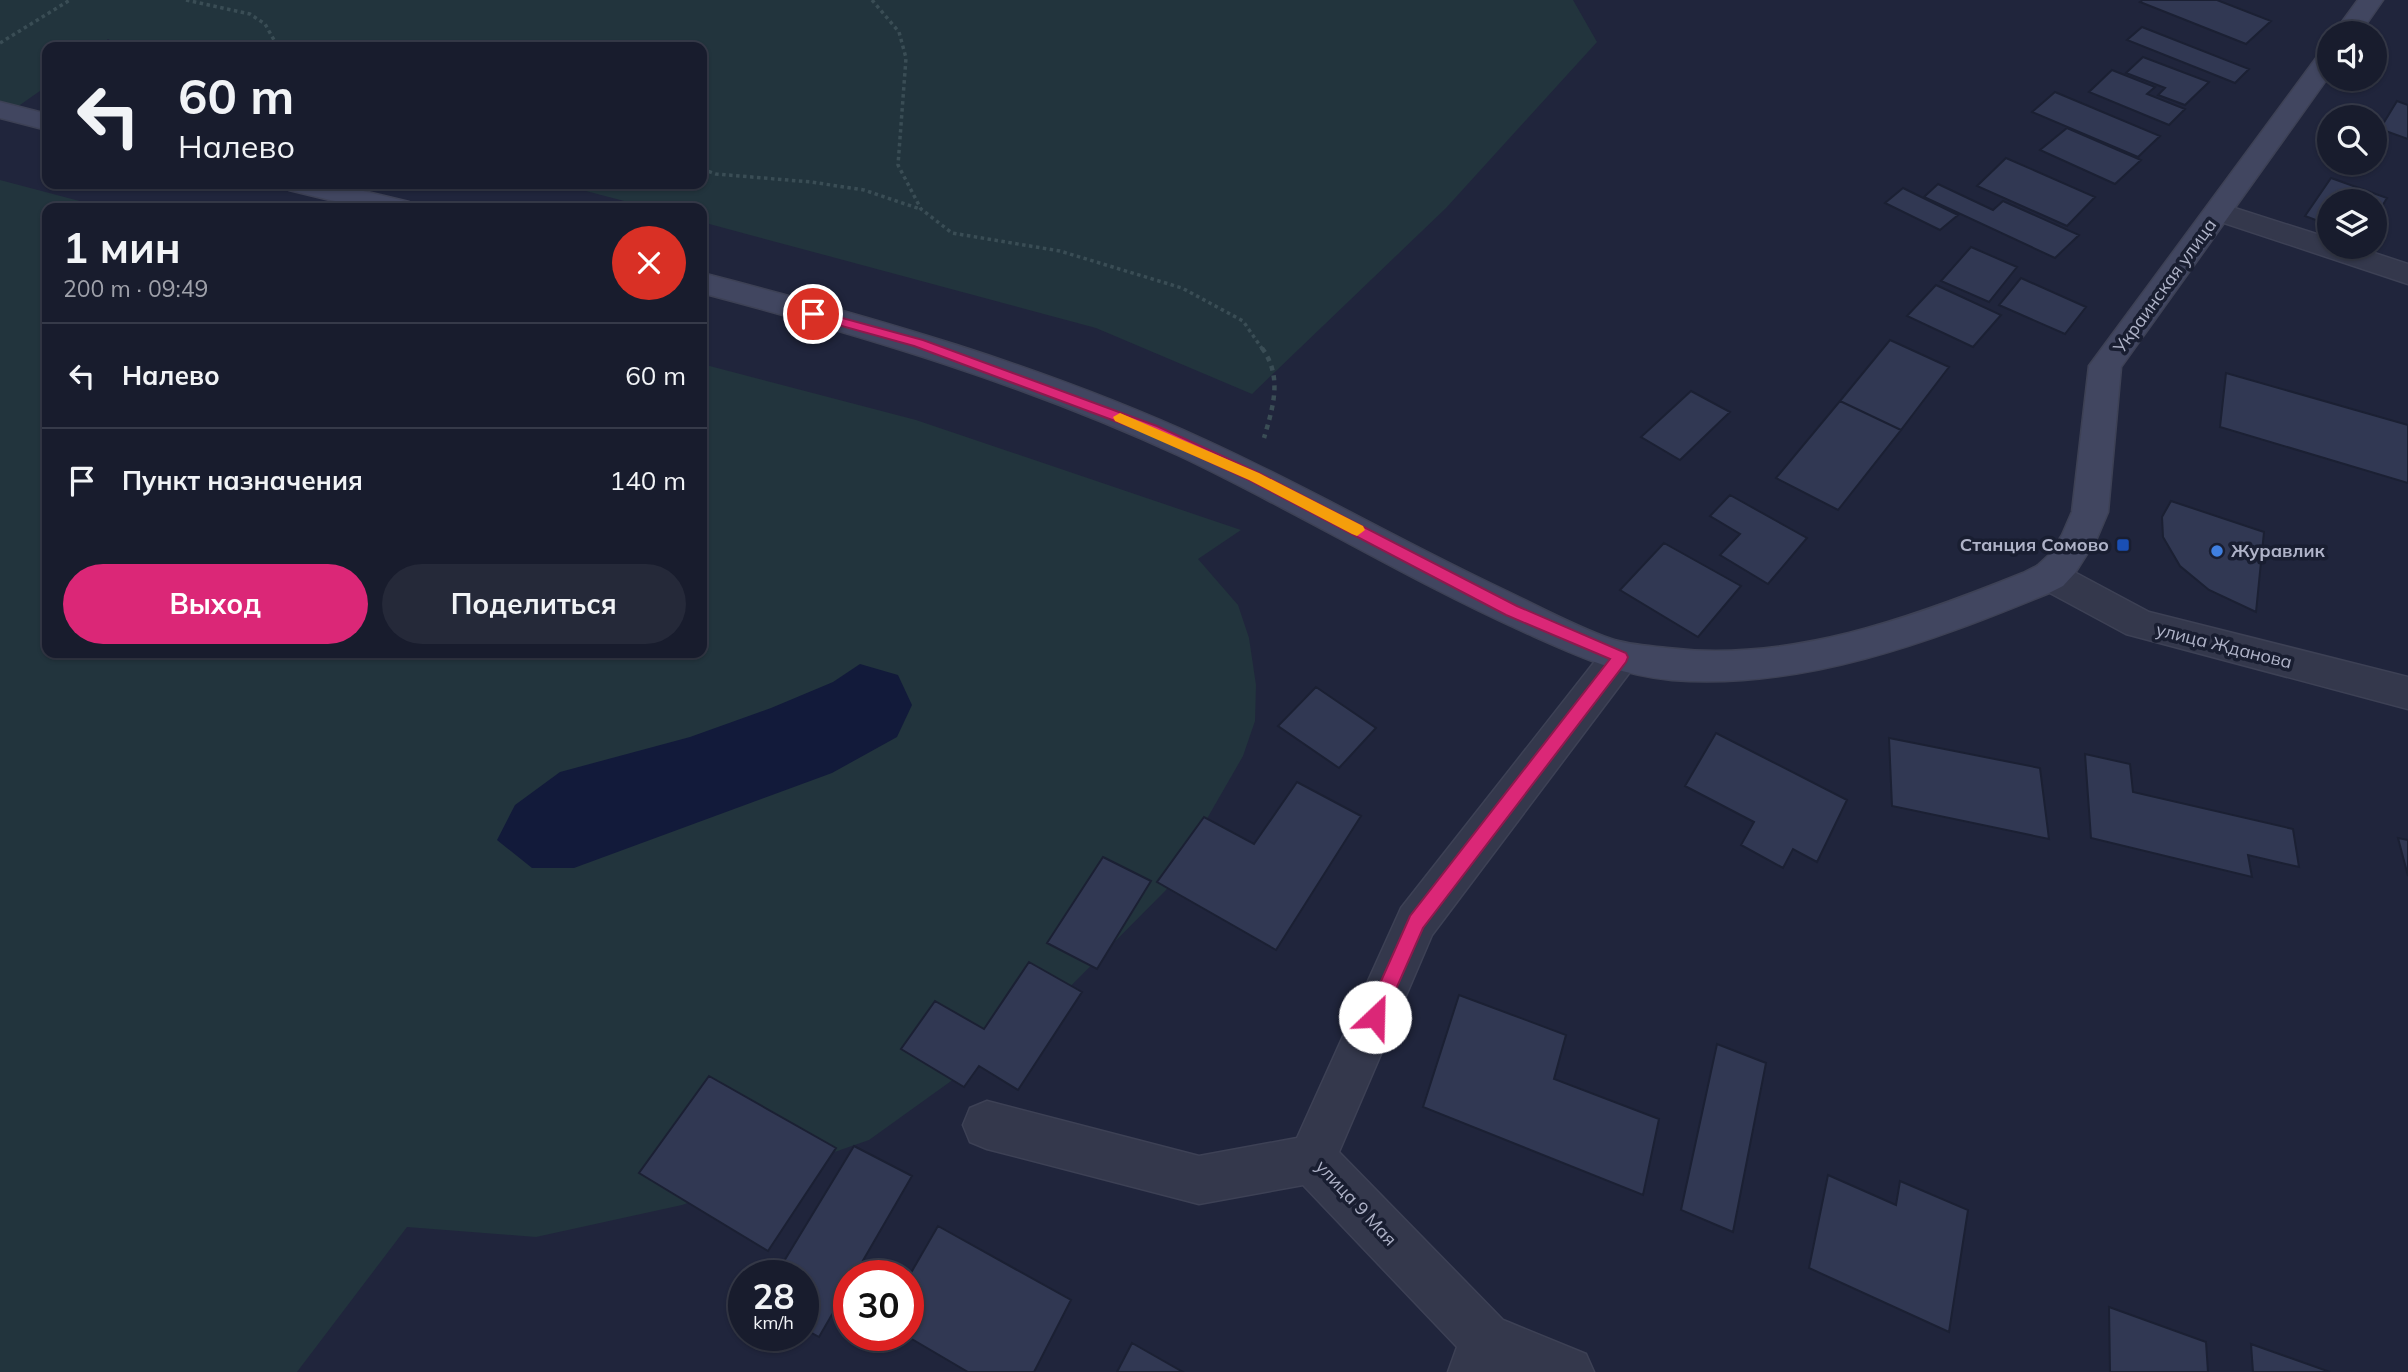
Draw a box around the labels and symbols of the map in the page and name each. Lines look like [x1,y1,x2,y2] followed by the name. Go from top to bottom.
[2107,214,2221,358] street label: Украинская улица
[783,284,843,344] pin
[1960,533,2109,556] place label: Станция Сомово
[2115,537,2131,553] marker: Станция Сомово
[2231,539,2326,562] place label: Журавлик
[2209,543,2225,559] marker: Журавлик
[2154,618,2294,674] street label: улица Жданова
[1338,980,1412,1054] position arrow
[1311,1155,1402,1250] street label: улица 9 Мая
[833,1260,924,1351] speed limit sign: 30

